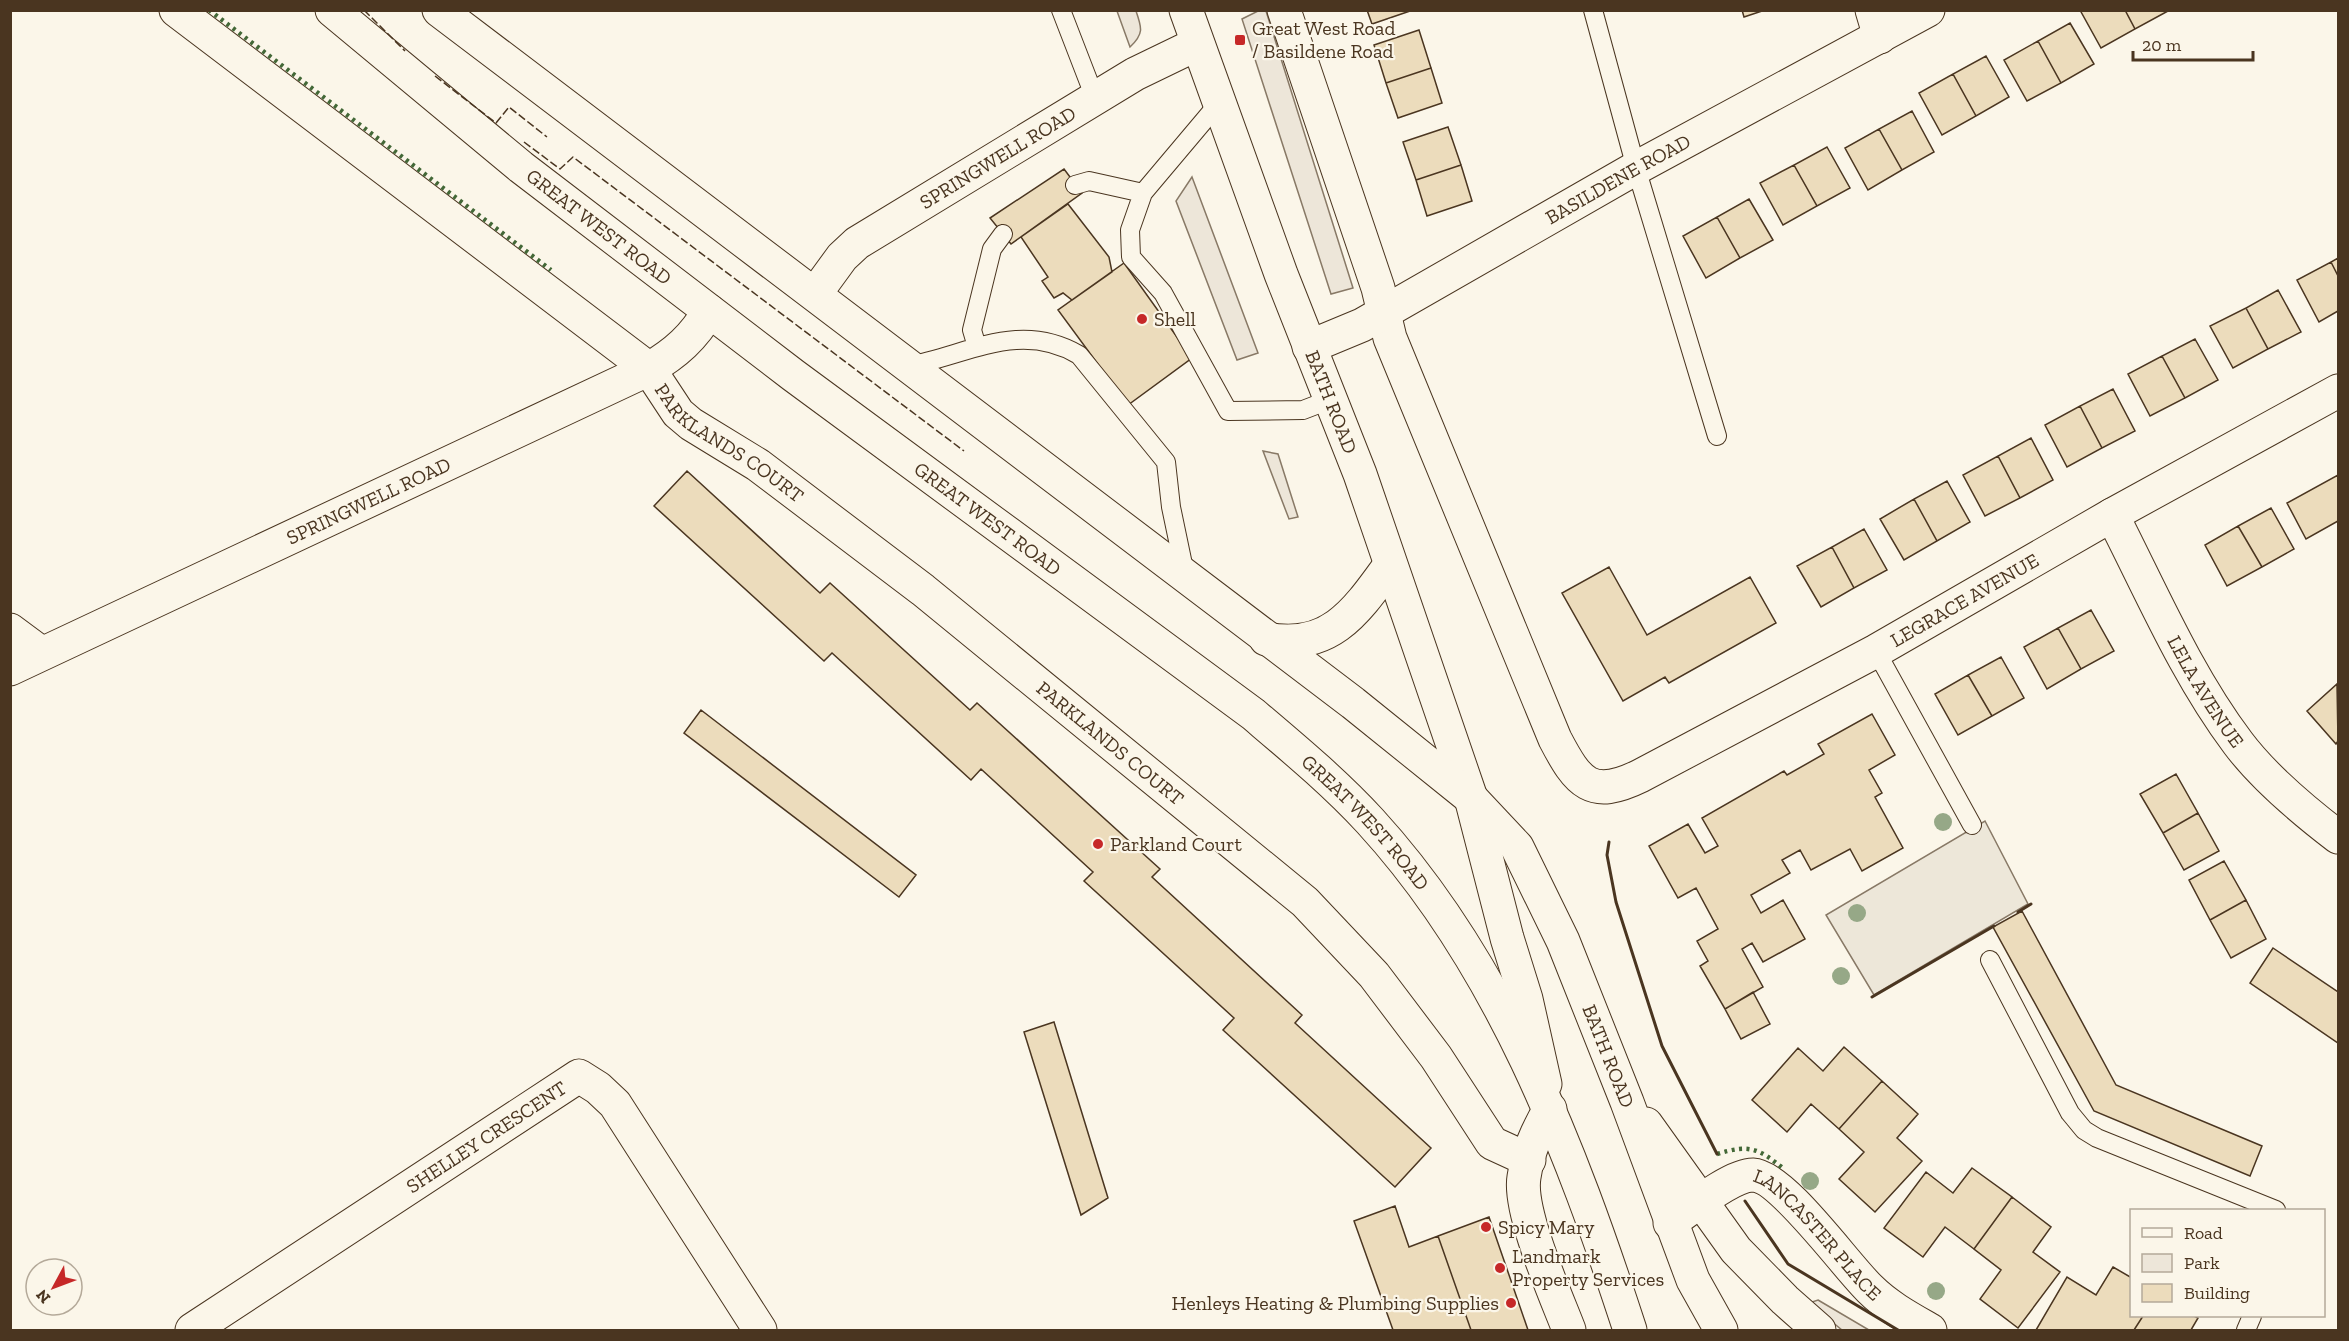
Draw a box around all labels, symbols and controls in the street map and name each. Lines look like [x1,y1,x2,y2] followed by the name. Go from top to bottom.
[1252,16,1395,63] place label: Great West Road / Basildene Road
[2133,24,2253,62] scale bar
[1233,33,1247,47] marker: Great West Road / Basildene Road
[2142,34,2182,56] text: 20 m
[915,101,1080,214] street label: SPRINGWELL ROAD
[1541,129,1695,229] street label: BASILDENE ROAD
[522,164,677,290] street label: GREAT WEST ROAD
[1154,307,1196,331] place label: Shell
[1135,312,1149,326] marker: Shell
[1300,347,1363,457] street label: BATH ROAD
[650,379,809,507] street label: PARKLANDS COURT
[283,452,454,550] street label: SPRINGWELL ROAD
[909,456,1066,581] street label: GREAT WEST ROAD
[1886,548,2043,652] street label: LEGRACE AVENUE
[2162,631,2249,752] street label: LELA AVENUE
[1032,676,1189,810] street label: PARKLANDS COURT
[1297,749,1434,895] street label: GREAT WEST ROAD
[1110,832,1242,856] place label: Parkland Court
[1091,837,1105,851] marker: Parkland Court
[1577,1001,1640,1111] street label: BATH ROAD
[402,1076,571,1198] street label: SHELLEY CRESCENT
[1750,1163,1887,1306] street label: LANCASTER PLACE
[2130,1209,2325,1317] legend
[1498,1215,1595,1239] place label: Spicy Mary
[1479,1220,1493,1234] marker: Spicy Mary
[2184,1222,2223,1244] text: Road
[1512,1244,1664,1291] place label: Landmark Property Services
[2184,1252,2220,1274] text: Park
[24,1257,84,1317] north arrow
[1493,1261,1507,1275] marker: Landmark Property Services
[2184,1282,2250,1304] text: Building
[32,1286,54,1307] text: N
[1172,1291,1499,1315] place label: Henleys Heating & Plumbing Supplies
[1504,1296,1518,1310] marker: Henleys Heating & Plumbing Supplies

